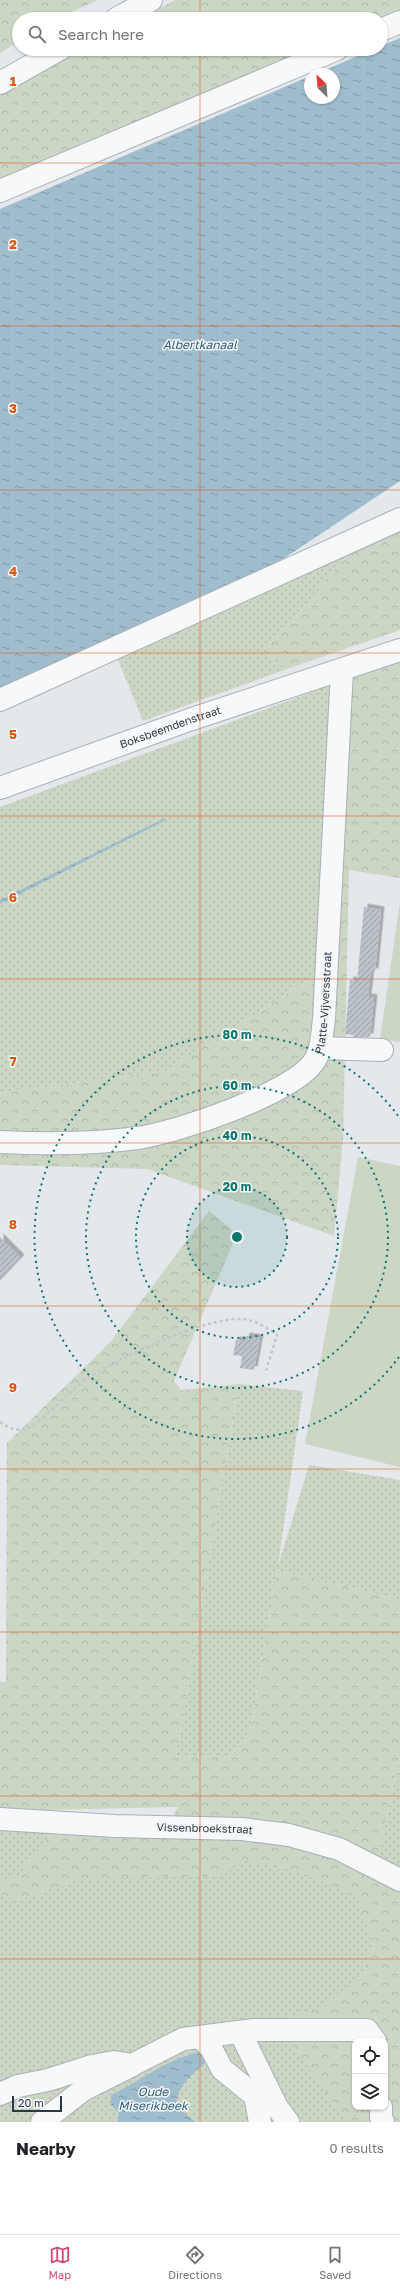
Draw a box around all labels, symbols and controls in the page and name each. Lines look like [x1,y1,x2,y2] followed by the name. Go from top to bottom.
[12,12,388,56] search box
[26,23,48,45] icon: search
[58,25,144,43] text: Search here
[304,68,340,104] north arrow
[10,73,17,89] text: 1
[9,236,17,252] text: 2
[163,337,238,352] water label: Albertkanaal
[9,400,17,416] text: 3
[9,563,17,579] text: 4
[118,703,223,750] street label: Boksbeemdenstraat
[9,726,17,742] text: 5
[9,889,17,905] text: 6
[311,951,333,1055] street label: Platte-Vijversstraat
[223,1027,251,1042] text: 80 m
[9,1053,17,1069] text: 7
[223,1078,251,1093] text: 60 m
[223,1128,251,1143] text: 40 m
[223,1179,251,1194] text: 20 m
[9,1216,17,1232] text: 8
[230,1230,244,1244] centre of rings
[9,1379,17,1395] text: 9
[156,1820,254,1836] street label: Vissenbroekstraat
[352,2038,388,2110] map controls
[352,2038,388,2074] button: locate
[352,2074,388,2110] button: layers
[118,2084,189,2113] water label: Oude Miserikbeek
[12,2094,62,2113] scale bar
[18,2096,44,2109] text: 20 m
[16,2138,76,2159] text: Nearby
[329,2140,384,2156] text: 0 results
[49,2244,71,2281] tab: Map
[168,2244,222,2281] tab: Directions
[319,2244,351,2281] tab: Saved

